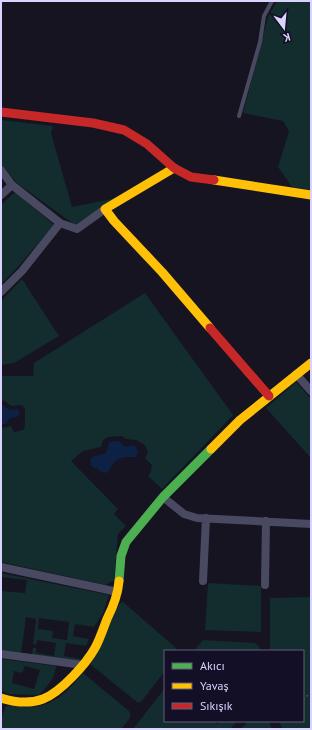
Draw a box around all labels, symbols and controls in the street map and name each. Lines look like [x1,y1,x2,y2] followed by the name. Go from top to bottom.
[264,8,304,48] north arrow
[281,30,292,45] text: K
[164,650,304,722] legend
[200,658,225,673] text: Akıcı
[200,678,229,693] text: Yavaş
[200,698,233,713] text: Sıkışık

